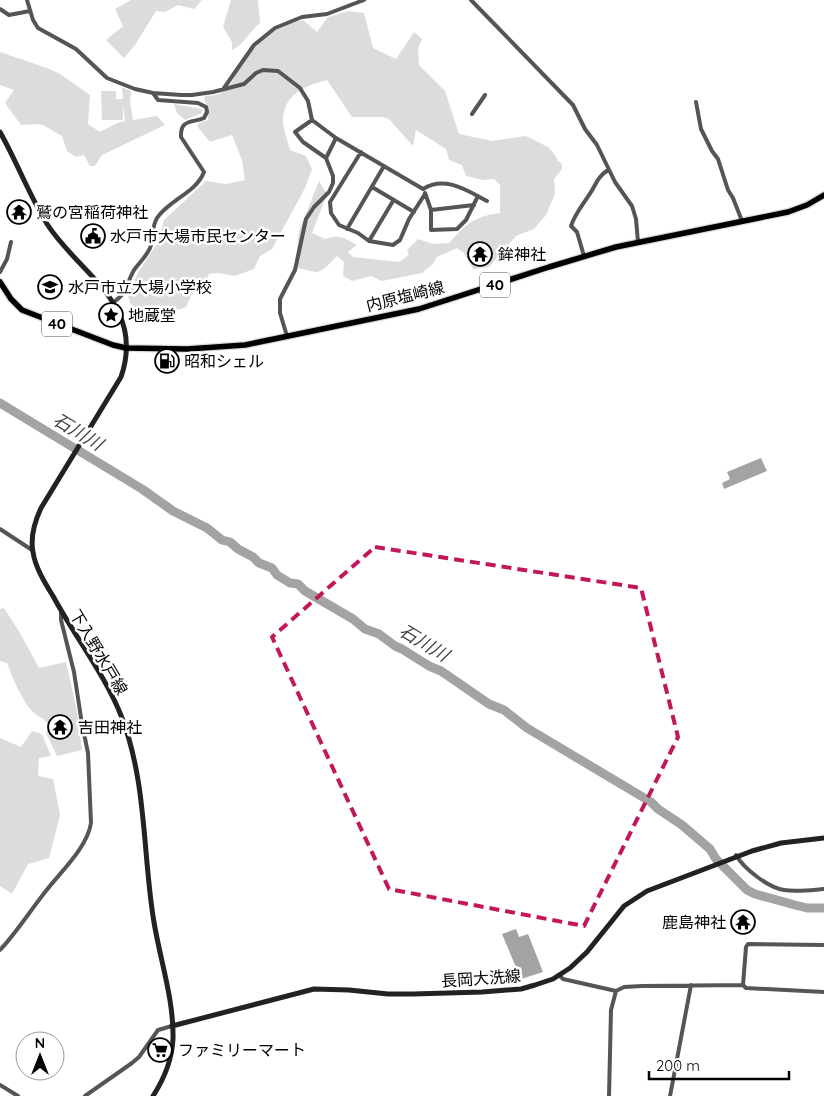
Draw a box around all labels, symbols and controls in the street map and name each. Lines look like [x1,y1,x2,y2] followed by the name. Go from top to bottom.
[6,199,32,225] temple icon: 鷲の宮稲荷神社
[36,202,148,222] place label: 鷲の宮稲荷神社
[80,223,106,249] public building icon: 水戸市大場市民センター
[110,226,286,246] place label: 水戸市大場市民センター
[467,241,493,267] temple icon: 鉾神社
[498,244,546,264] place label: 鉾神社
[480,272,510,298] road number: 40
[37,274,63,300] school or university icon: 水戸市立大場小学校
[68,277,212,297] place label: 水戸市立大場小学校
[364,277,446,315] street label: 内原塩崎線
[98,302,124,328] place icon: 地蔵堂
[128,305,176,325] place label: 地蔵堂
[42,312,72,336] road number: 40
[154,348,180,374] fuel station icon: 昭和シェル
[184,351,264,371] place label: 昭和シェル
[49,408,109,456] water label: 石川川
[66,606,132,698] street label: 下入野水戸線
[395,619,455,667] water label: 石川川
[47,714,73,740] temple icon: 吉田神社
[78,717,142,737] place label: 吉田神社
[730,909,756,935] temple icon: 鹿島神社
[662,912,726,932] place label: 鹿島神社
[440,965,522,991] street label: 長岡大洗線
[15,1031,65,1081] north arrow
[35,1034,45,1052] text: N
[147,1037,173,1063] supermarket icon: ファミリーマート
[178,1040,306,1060] place label: ファミリーマート
[649,1048,789,1080] scale bar
[656,1056,700,1075] text: 200 m

